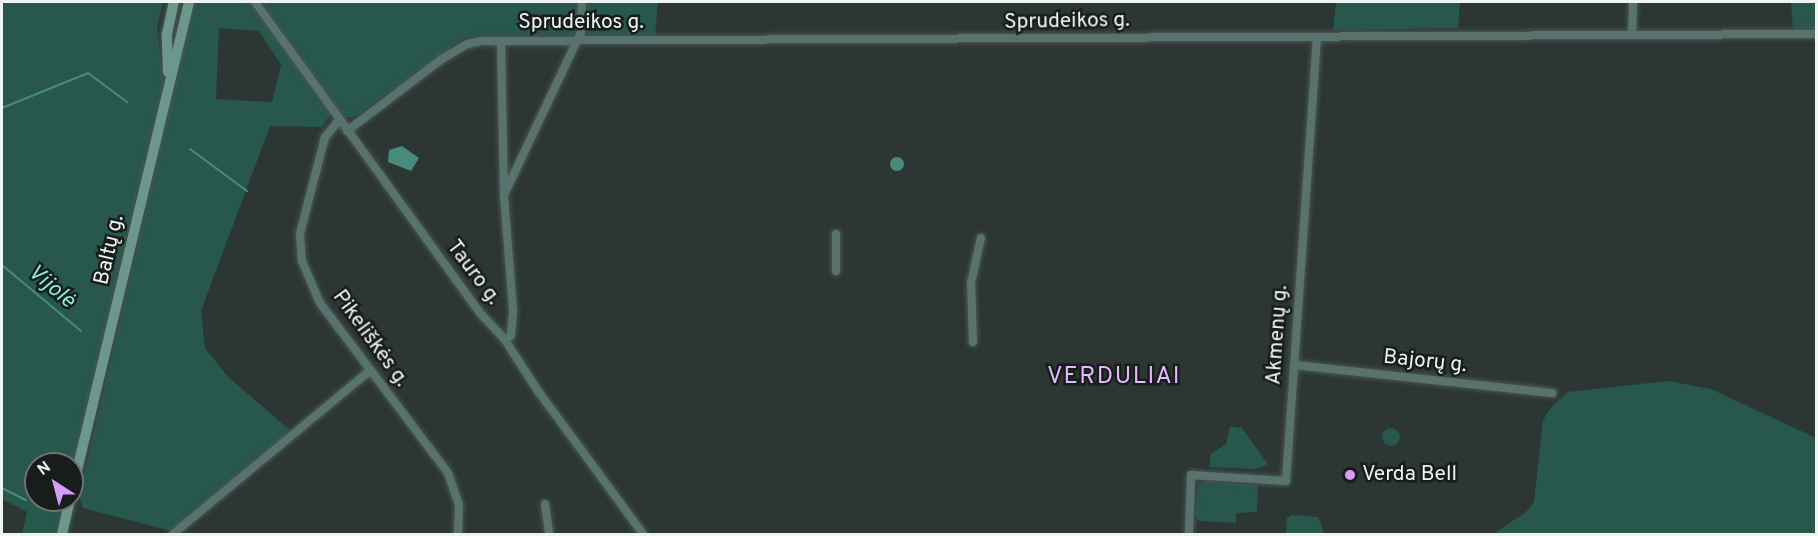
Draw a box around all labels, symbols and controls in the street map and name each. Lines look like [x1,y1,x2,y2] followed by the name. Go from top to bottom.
[1004,8,1130,36] street label: Sprudeikos g.
[518,10,644,36] street label: Sprudeikos g.
[90,212,130,288] street label: Baltų g.
[440,236,506,310] street label: Tauro g.
[22,260,80,314] water label: Vijolė
[1262,284,1294,386] street label: Akmenų g.
[326,286,414,392] street label: Pikeliškės g.
[1382,345,1468,379] street label: Bajorų g.
[1047,364,1181,392] district label: VERDULIAI
[24,452,84,512] north arrow
[34,458,55,481] text: N
[1362,462,1457,488] place label: Verda Bell
[1343,468,1357,482] marker: Verda Bell

